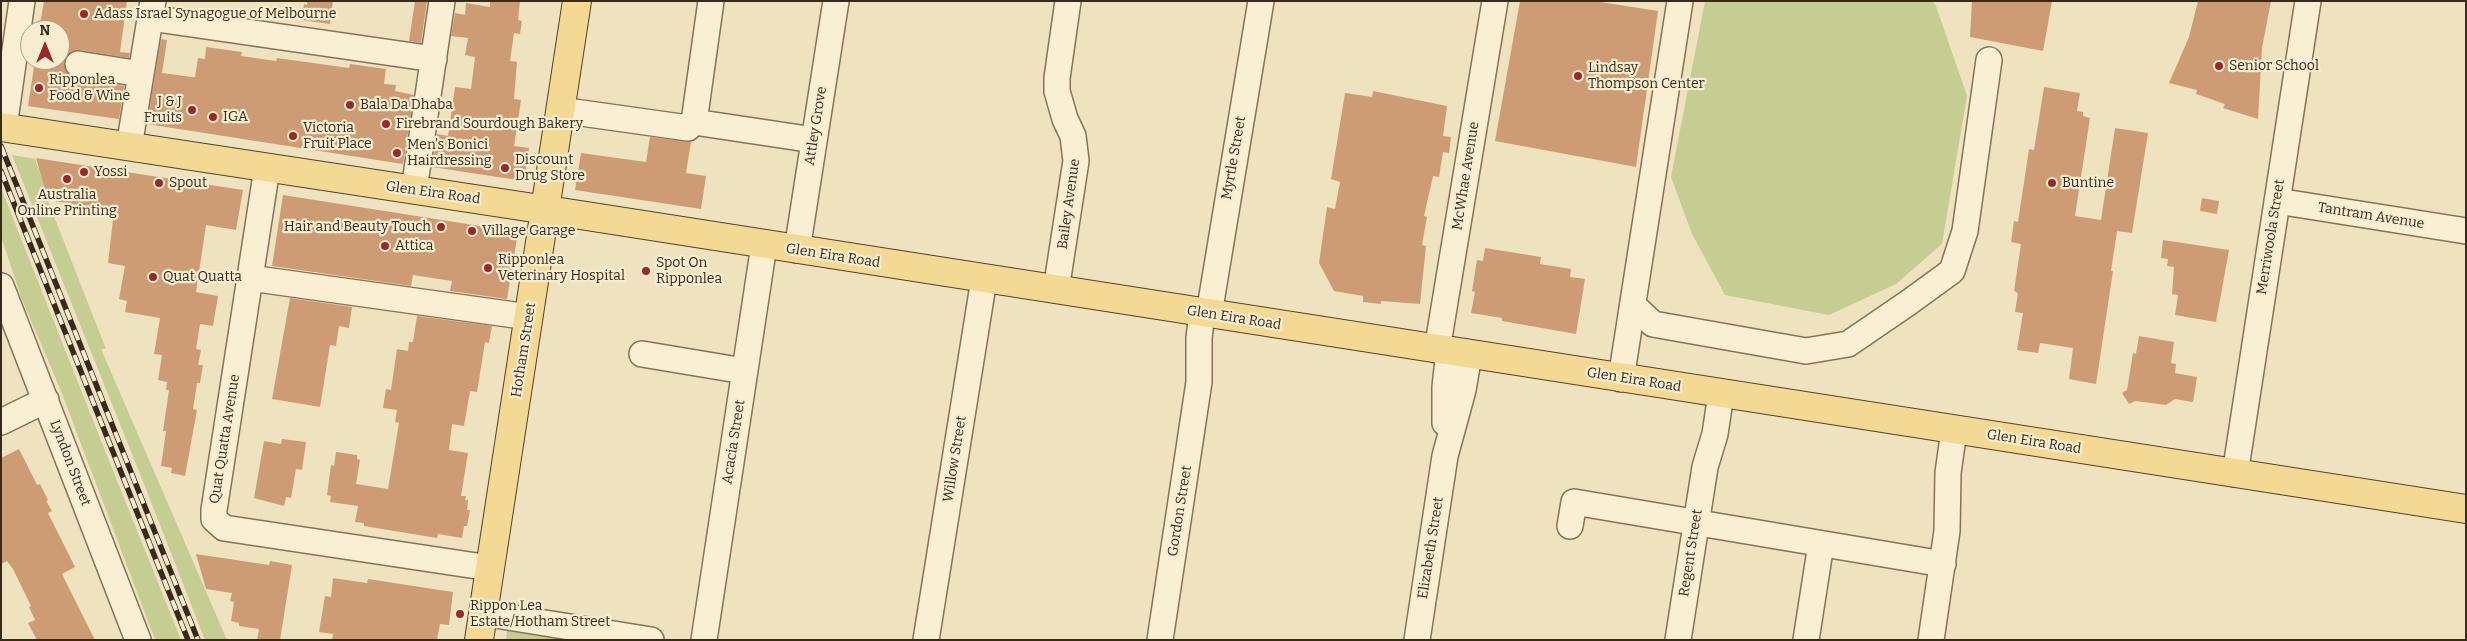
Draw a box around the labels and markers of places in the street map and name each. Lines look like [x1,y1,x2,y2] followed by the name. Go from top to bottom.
[94,6,336,22] place label: Adass Israel Synagogue of Melbourne
[78,8,90,20] marker: Adass Israel Synagogue of Melbourne
[2229,58,2319,74] place label: Senior School
[1588,60,1705,92] place label: Lindsay Thompson Center
[2213,60,2225,72] marker: Senior School
[1572,70,1584,82] marker: Lindsay Thompson Center
[49,72,130,104] place label: Ripponlea Food & Wine
[33,82,45,94] marker: Ripponlea Food & Wine
[144,94,182,126] place label: J & J Fruits
[360,97,453,113] place label: Bala Da Dhaba
[344,99,356,111] marker: Bala Da Dhaba
[186,104,198,116] marker: J & J Fruits
[223,109,248,125] place label: IGA
[207,111,219,123] marker: IGA
[396,116,583,132] place label: Firebrand Sourdough Bakery
[380,118,392,130] marker: Firebrand Sourdough Bakery
[303,120,372,152] place label: Victoria Fruit Place
[287,130,299,142] marker: Victoria Fruit Place
[407,137,492,170] place label: Men's Bonici Hairdressing
[391,147,403,159] marker: Men's Bonici Hairdressing
[515,152,585,184] place label: Discount Drug Store
[499,162,511,174] marker: Discount Drug Store
[94,164,128,180] place label: Yossi
[78,166,90,178] marker: Yossi
[61,173,73,185] marker: Australia Online Printing
[169,175,207,191] place label: Spout
[2062,175,2114,191] place label: Buntine
[153,177,165,189] marker: Spout
[2046,177,2058,189] marker: Buntine
[17,187,117,220] place label: Australia Online Printing
[284,219,431,235] place label: Hair and Beauty Touch
[435,221,447,233] marker: Hair and Beauty Touch
[482,223,575,239] place label: Village Garage
[466,225,478,237] marker: Village Garage
[395,238,433,254] place label: Attica
[379,240,391,252] marker: Attica
[498,252,625,284] place label: Ripponlea Veterinary Hospital
[656,255,722,288] place label: Spot On Ripponlea
[482,262,494,274] marker: Ripponlea Veterinary Hospital
[640,265,652,277] marker: Spot On Ripponlea
[163,269,242,285] place label: Quat Quatta
[147,271,159,283] marker: Quat Quatta
[470,598,610,630] place label: Rippon Lea Estate/Hotham Street
[454,608,466,620] marker: Rippon Lea Estate/Hotham Street

